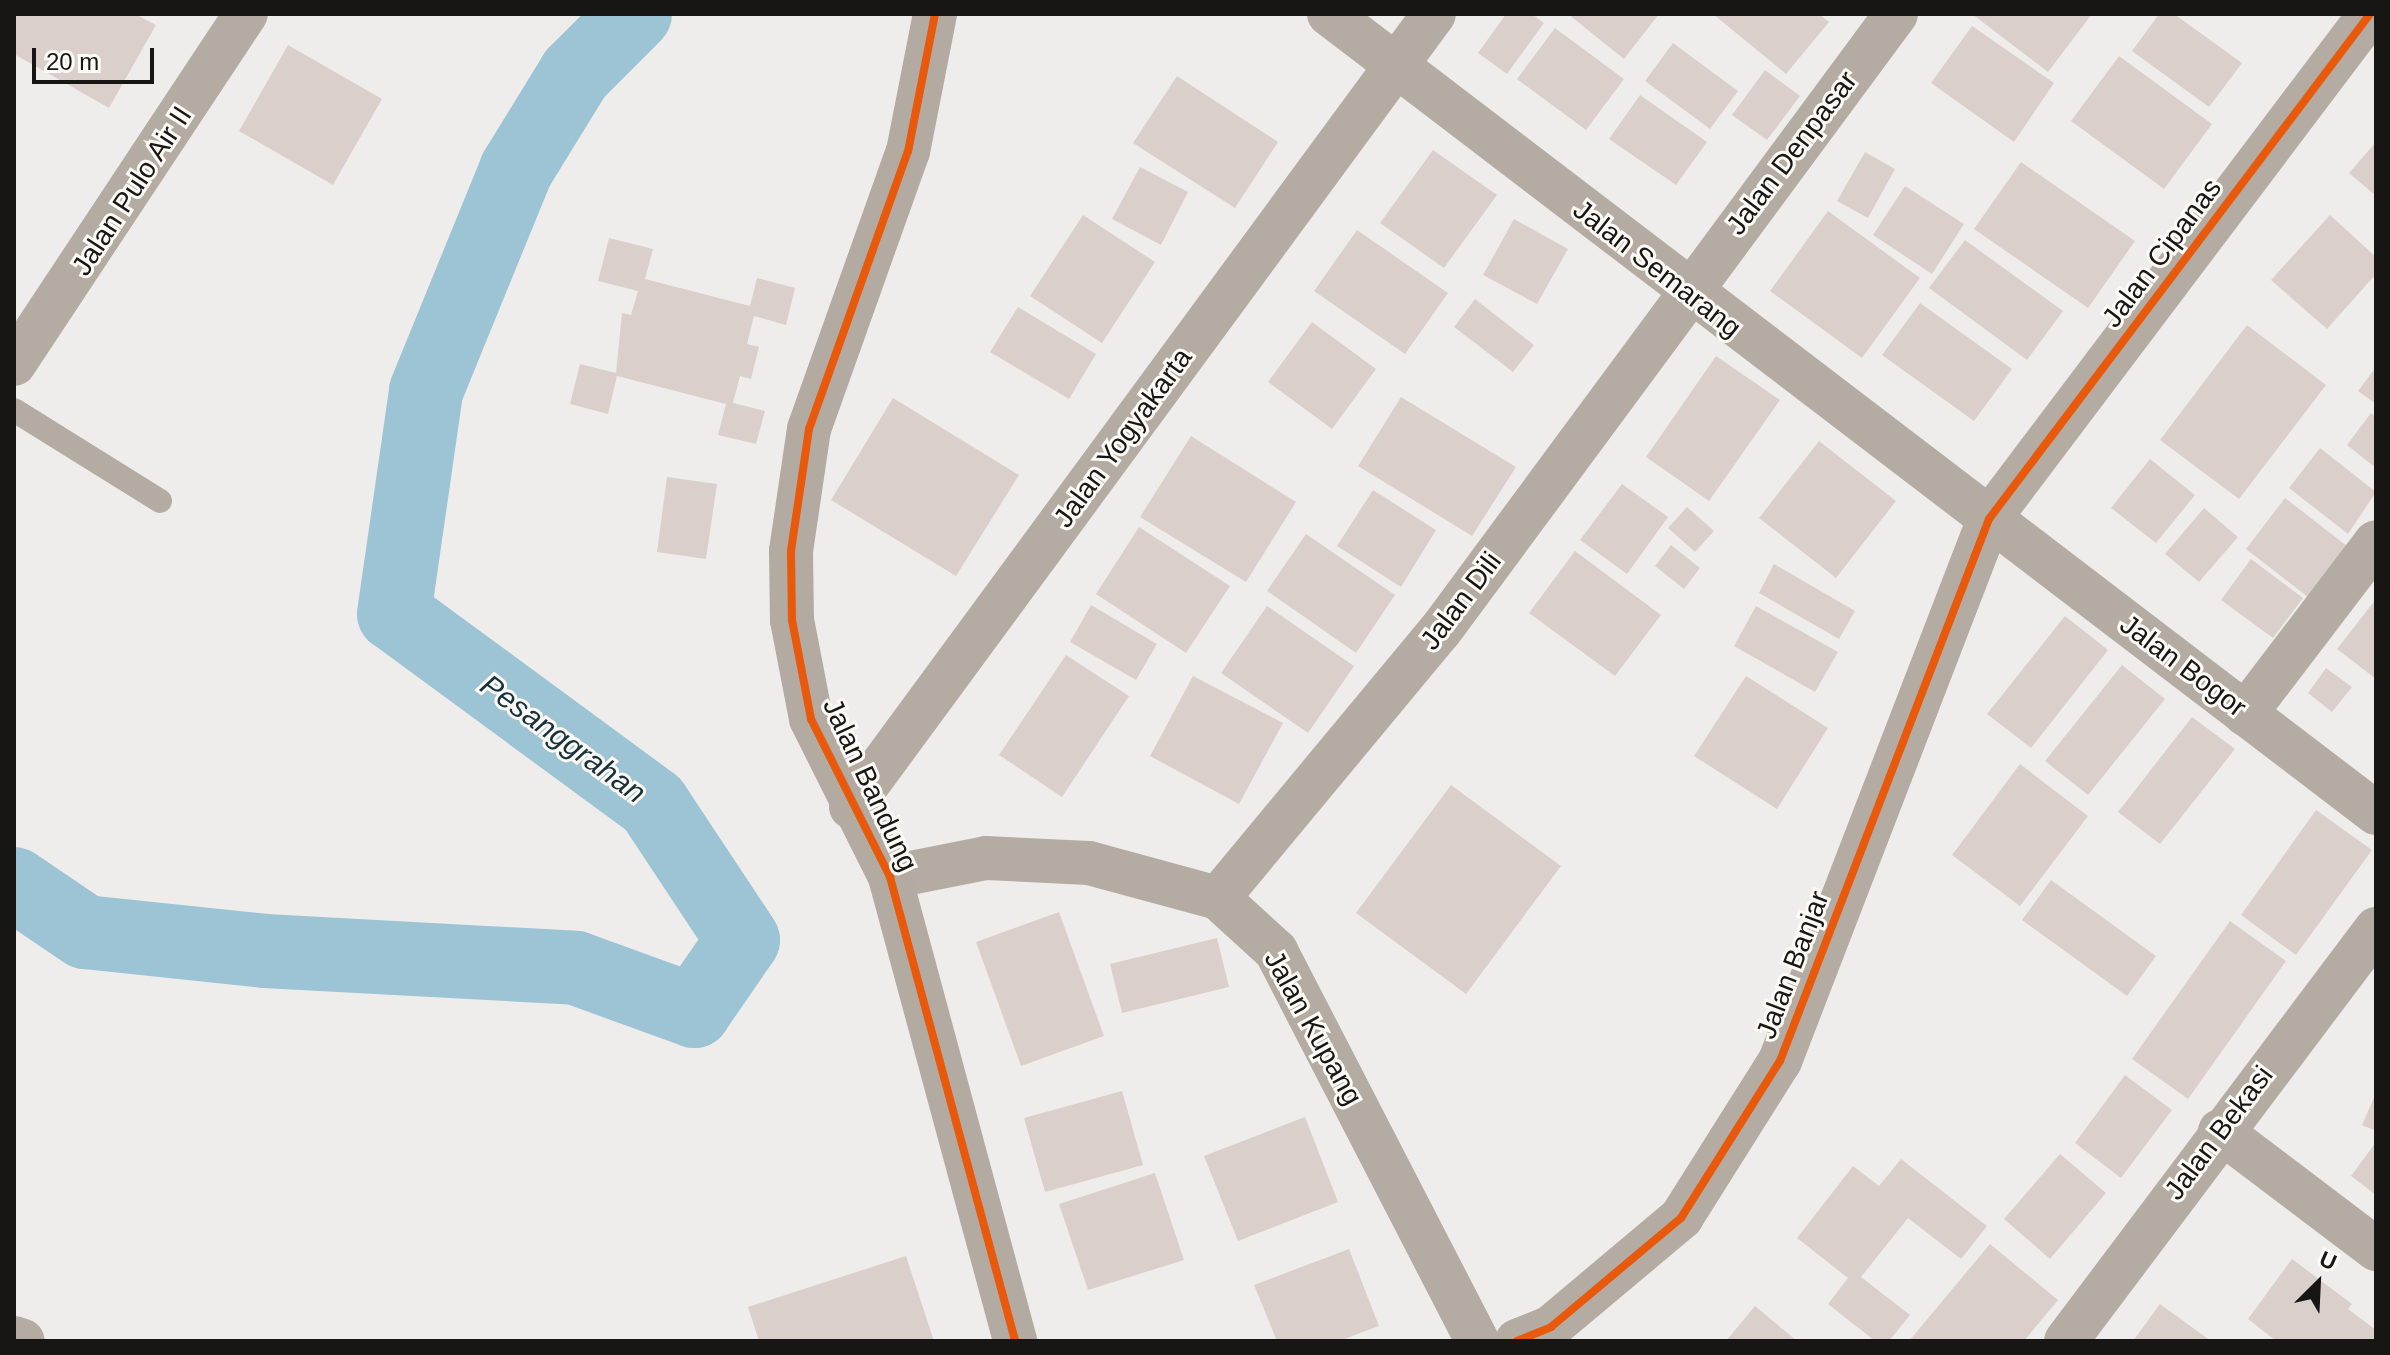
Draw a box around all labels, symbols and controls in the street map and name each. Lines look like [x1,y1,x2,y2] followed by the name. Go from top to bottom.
[36,32,158,82] scale bar
[46,48,99,75] text: 20 m
[1720,65,1864,241] street label: Jalan Denpasar
[65,100,199,282] street label: Jalan Pulo Air II
[2095,172,2229,334] street label: Jalan Cipanas
[1566,193,1748,345] street label: Jalan Semarang
[1047,342,1199,534] street label: Jalan Yogyakarta
[1413,546,1509,656] street label: Jalan Dili
[2113,608,2253,724] street label: Jalan Bogor
[473,667,653,811] water label: Pesanggrahan
[815,693,925,877] street label: Jalan Bandung
[1749,886,1837,1044] street label: Jalan Banjar
[1257,945,1369,1111] street label: Jalan Kupang
[2158,1059,2280,1207] street label: Jalan Bekasi
[2278,1243,2358,1323] north arrow
[2316,1246,2340,1275] text: U

